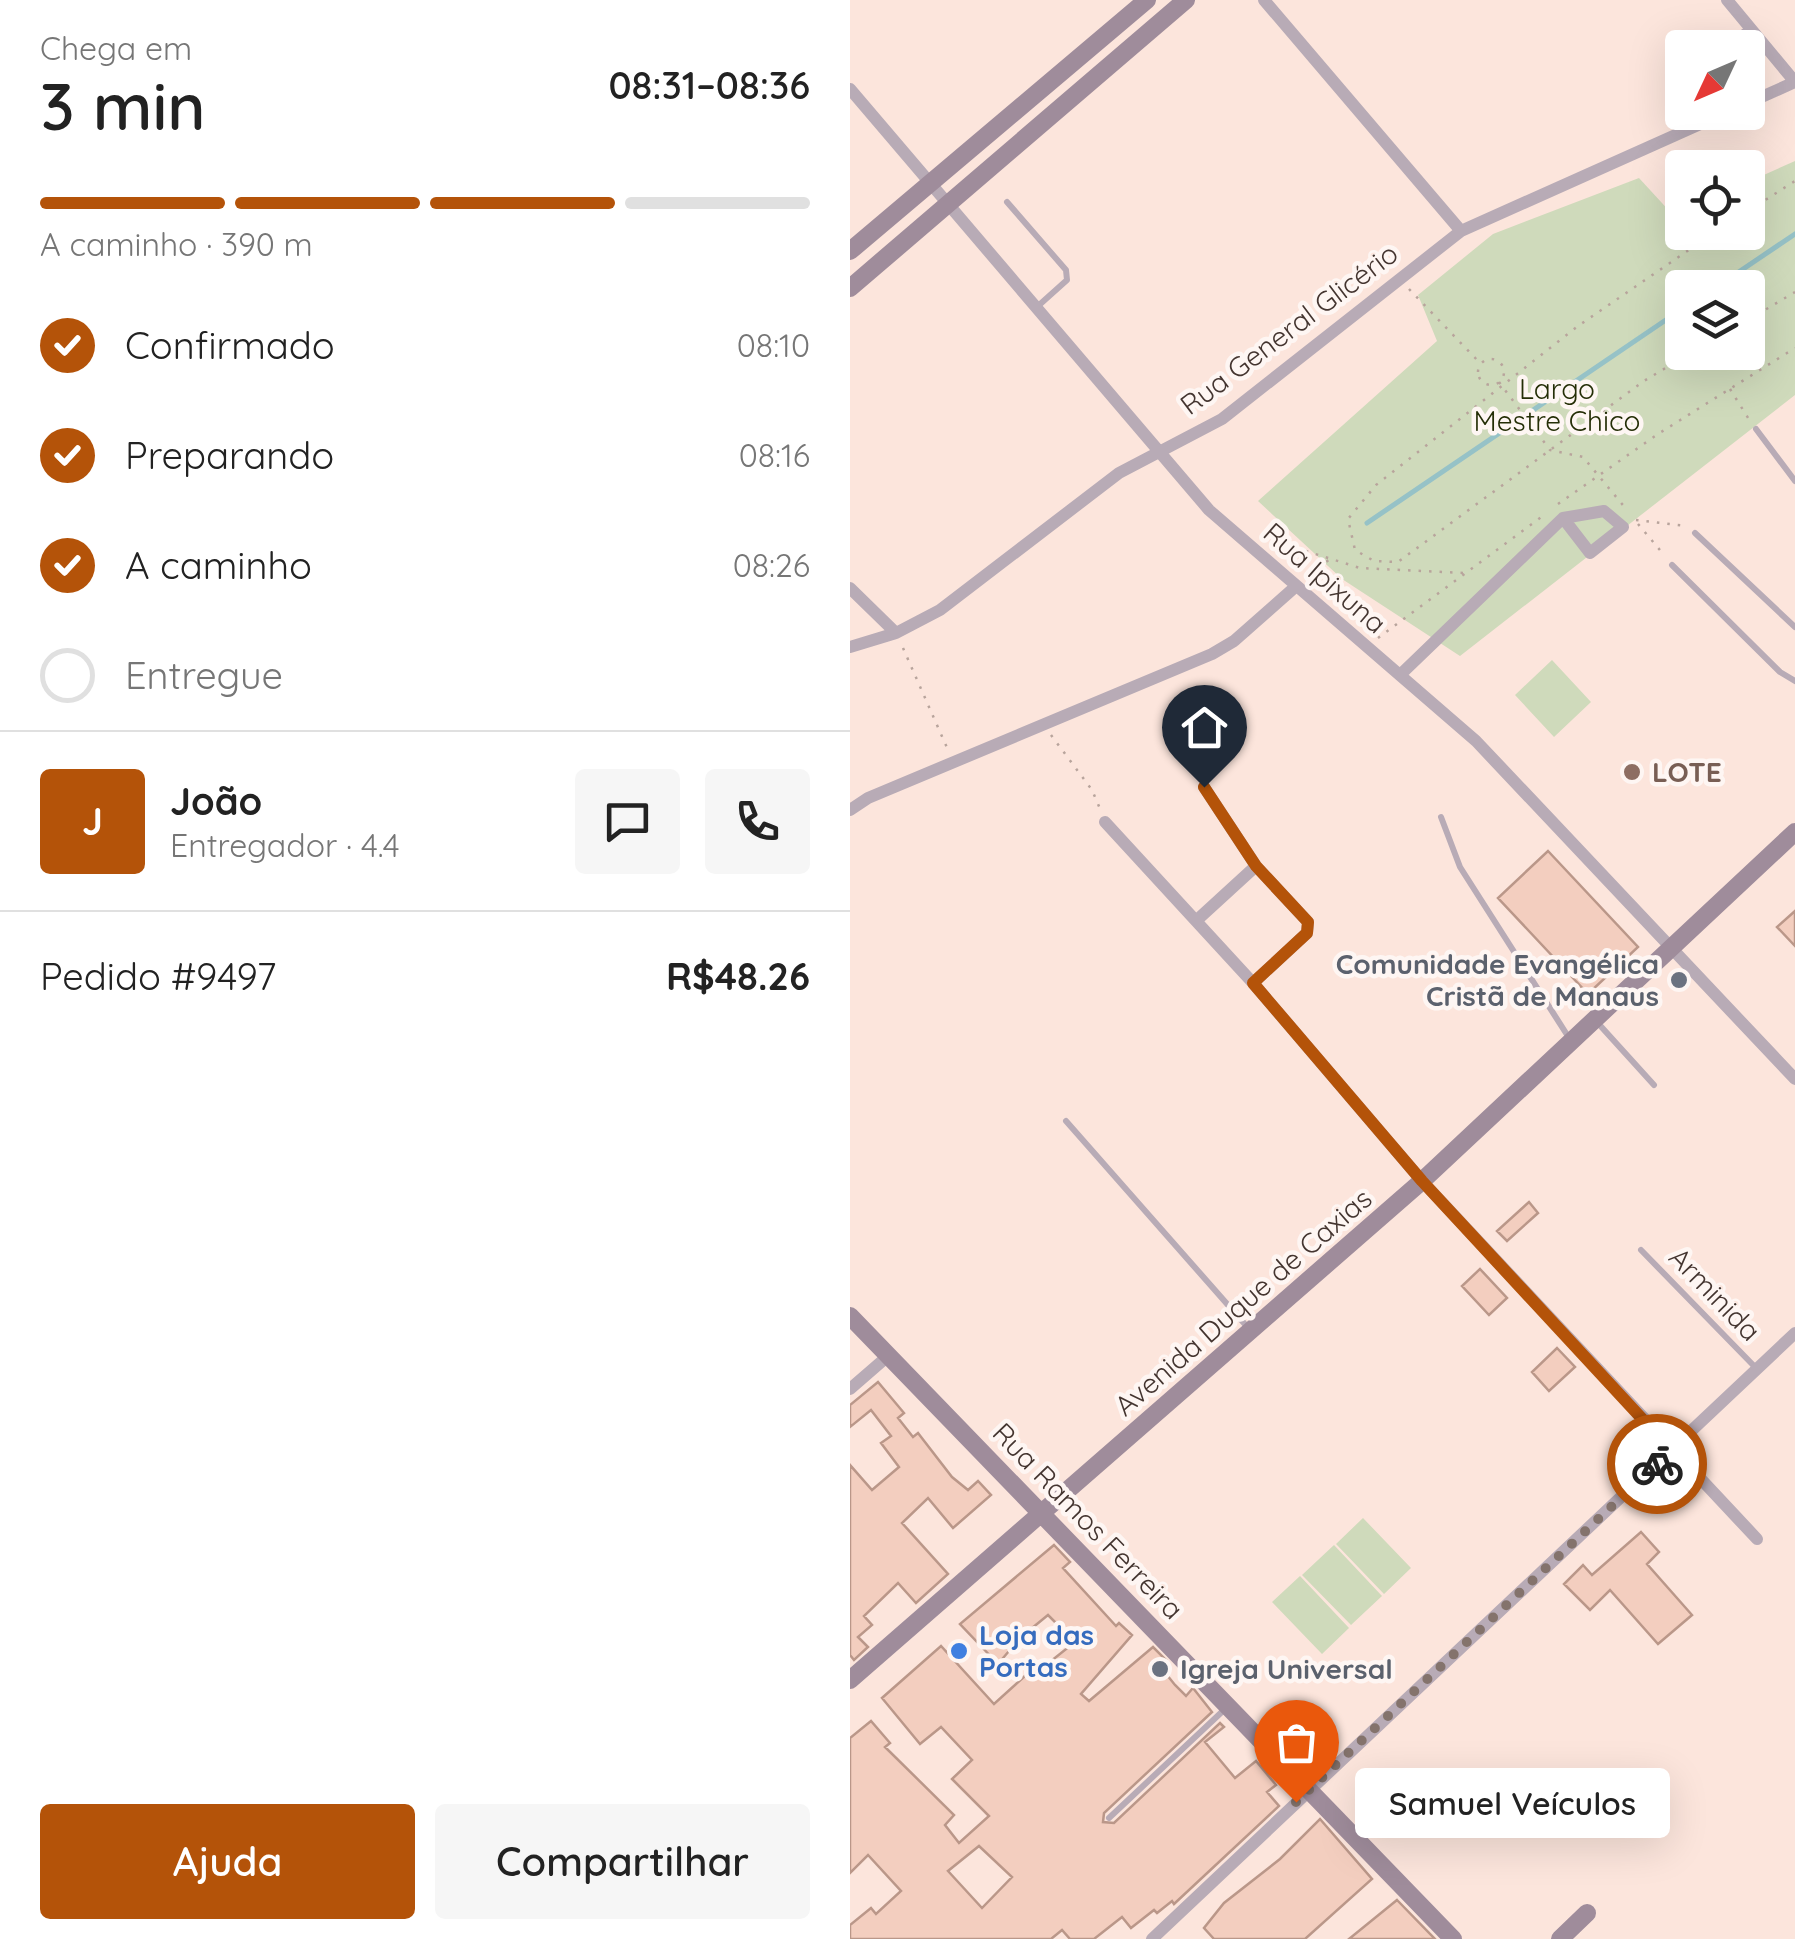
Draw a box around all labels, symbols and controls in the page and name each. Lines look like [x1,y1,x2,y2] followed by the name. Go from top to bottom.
[40,28,192,68] text: Chega em
[1665,30,1765,130] north arrow
[1665,30,1765,370] map controls
[608,61,810,109] text: 08:31–08:36
[40,65,206,146] text: 3 min
[1665,150,1765,250] button: locate
[40,224,313,264] text: A caminho · 390 m
[1173,235,1405,422] street label: Rua General Glicério
[1665,270,1765,370] button: layers
[40,318,95,373] icon: check
[125,321,335,369] text: Confirmado
[737,325,810,365] text: 08:10
[1474,371,1640,438] park label: Largo Mestre Chico
[40,428,95,483] icon: check
[125,431,334,479] text: Preparando
[739,435,810,475] text: 08:16
[1257,515,1394,641] street label: Rua Ipixuna
[40,538,95,593] icon: check
[125,541,312,589] text: A caminho
[733,545,810,585] text: 08:26
[125,651,283,699] text: Entregue
[1162,685,1247,788] pin
[1177,700,1232,755] icon: home
[1652,754,1722,789] place label: LOTE
[1621,761,1643,783] marker: LOTE
[575,769,680,874] button: chat
[705,769,810,874] button: phone
[170,777,262,825] text: João
[82,797,103,845] text: J
[170,825,400,865] text: Entregador · 4.4
[1336,946,1659,1013] place label: Comunidade Evangélica Cristã de Manaus
[40,952,276,1000] text: Pedido #9497
[666,952,810,1000] text: R$48.26
[1668,969,1690,991] marker: Comunidade Evangélica Cristã de Manaus
[1107,1180,1378,1423] street label: Avenida Duque de Caxias
[1662,1240,1768,1348] street label: Arminida
[1607,1414,1707,1514] courier
[986,1415,1191,1626] street label: Rua Ramos Ferreira
[1630,1437,1685,1492] icon: bike
[979,1617,1094,1684] place label: Loja das Portas
[948,1640,970,1662] marker: Loja das Portas
[1180,1651,1393,1686] place label: Igreja Universal
[1149,1658,1171,1680] marker: Igreja Universal
[1254,1700,1339,1803] pin
[1269,1715,1324,1770] icon: bag
[1356,1767,1671,1837] callout: Samuel Veículos
[1389,1783,1636,1823] text: Samuel Veículos
[40,1804,415,1919] button: Ajuda
[435,1804,810,1919] button: Compartilhar

